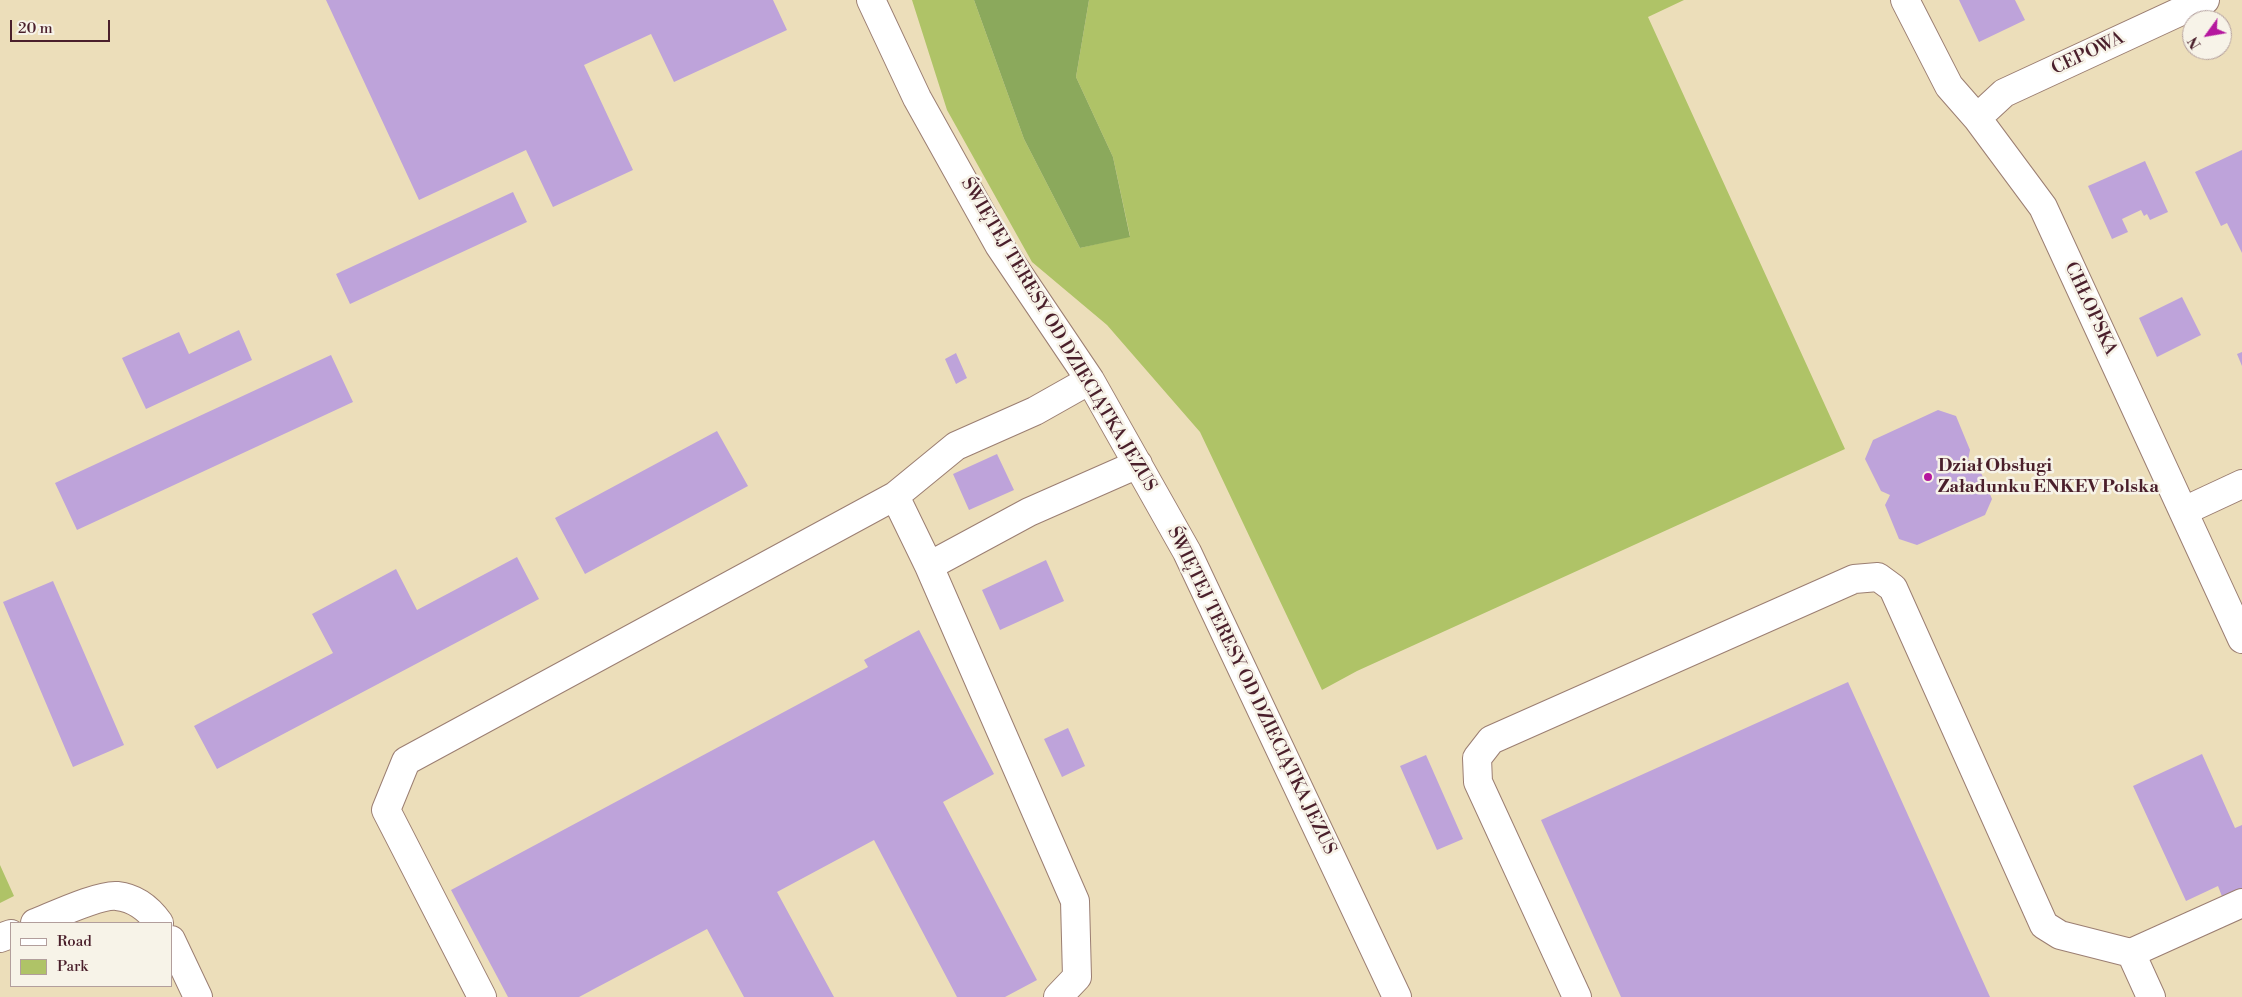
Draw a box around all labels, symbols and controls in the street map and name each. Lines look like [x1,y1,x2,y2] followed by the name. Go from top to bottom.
[12,10,112,42] scale bar
[2182,10,2232,60] north arrow
[18,19,53,38] text: 20 m
[2048,28,2128,80] street label: CEPOWA
[2185,33,2206,52] text: N
[956,174,1160,496] street label: ŚWIĘTEJ TERESY OD DZIECIĄTKA JEZUS
[2059,259,2121,359] street label: CHŁOPSKA
[1938,456,2159,498] place label: Dział Obsługi Załadunku ENKEV Polska
[1922,471,1934,483] marker: Dział Obsługi Załadunku ENKEV Polska
[1162,524,1340,858] street label: ŚWIĘTEJ TERESY OD DZIECIĄTKA JEZUS
[10,922,172,987] legend
[57,932,92,951] text: Road
[57,957,88,976] text: Park

